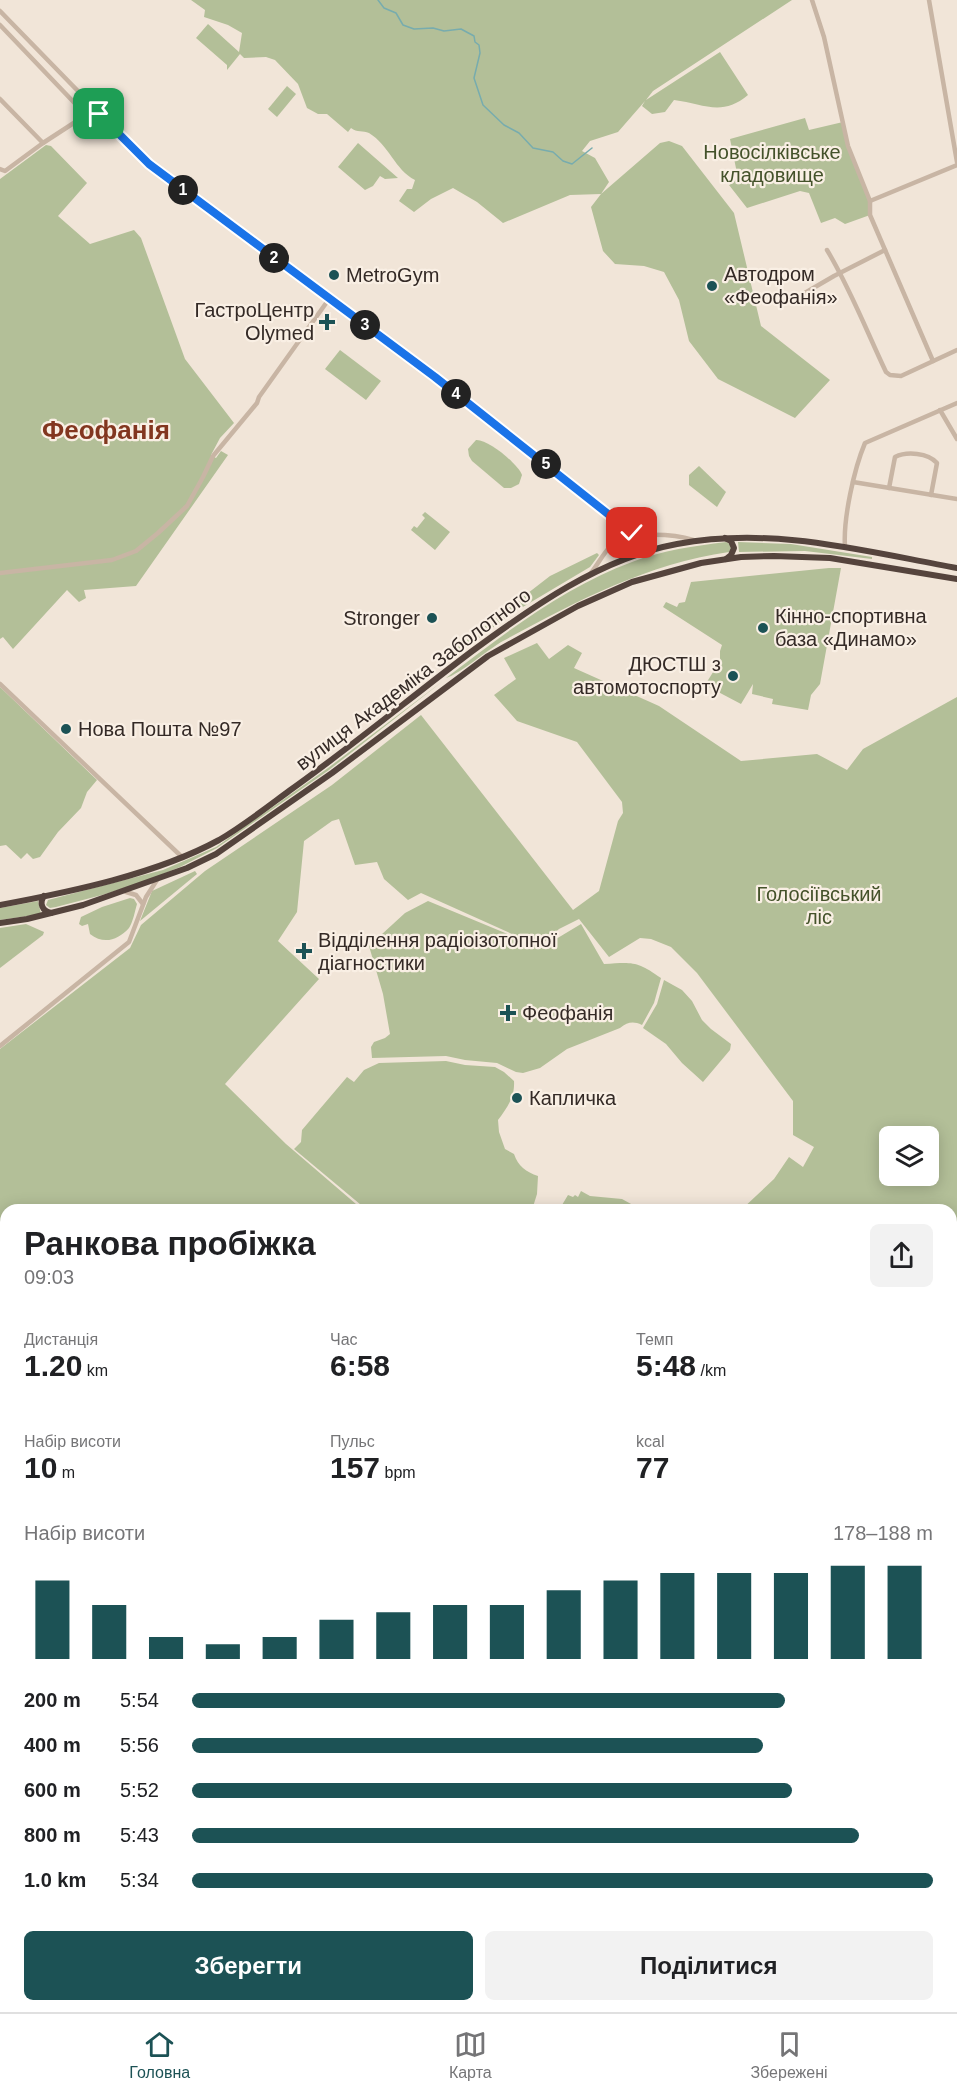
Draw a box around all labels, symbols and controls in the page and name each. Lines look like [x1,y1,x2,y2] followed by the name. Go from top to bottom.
[73,88,124,139] pin
[82,97,115,130] icon: arrive
[703,141,841,186] park label: Новосілківське кладовище
[168,175,198,205] pin: 1
[179,181,187,198] text: 1
[259,243,289,273] pin: 2
[270,249,278,266] text: 2
[724,263,838,308] place label: Автодром «Феофанія»
[346,264,439,286] place label: MetroGym
[327,268,341,282] marker: MetroGym
[705,279,719,293] marker: Автодром «Феофанія»
[195,299,314,344] place label: ГастроЦентр Olymed
[350,310,380,340] pin: 3
[318,313,336,331] marker: ГастроЦентр Olymed
[361,316,369,333] text: 3
[441,379,471,409] pin: 4
[452,385,460,402] text: 4
[42,415,170,445] district label: Феофанія
[531,449,561,479] pin: 5
[542,455,550,472] text: 5
[606,507,657,558] pin
[615,516,648,549] icon: check
[291,584,535,774] street label: вулиця Академіка Заболотного
[775,605,928,650] place label: Кінно-спортивна база «Динамо»
[343,607,420,629] place label: Stronger
[425,611,439,625] marker: Stronger
[756,621,770,635] marker: Кінно-спортивна база «Динамо»
[573,653,721,698] place label: ДЮСТШ з автомотоспорту
[726,669,740,683] marker: ДЮСТШ з автомотоспорту
[78,718,242,740] place label: Нова Пошта №97
[59,722,73,736] marker: Нова Пошта №97
[756,883,882,928] park label: Голосіївський ліс
[318,929,557,974] place label: Відділення радіоізотопної діагностики
[295,942,313,960] marker: Відділення радіоізотопної діагностики
[522,1002,613,1024] place label: Феофанія
[499,1004,517,1022] marker: Феофанія
[529,1087,617,1109] place label: Капличка
[510,1091,524,1105] marker: Капличка
[879,1126,939,1186] map controls
[879,1126,939,1186] button: layers
[870,1224,933,1287] button: share
[24,1225,316,1262] text: Ранкова пробіжка
[24,1266,74,1288] text: 09:03
[24,1331,98,1348] text: Дистанція
[330,1331,358,1348] text: Час
[636,1331,673,1348] text: Темп
[24,1349,82,1382] text: 1.20
[330,1349,390,1382] text: 6:58
[636,1349,696,1382] text: 5:48
[82,1362,108,1379] text: km
[696,1362,726,1379] text: /km
[24,1433,121,1450] text: Набір висоти
[330,1433,375,1450] text: Пульс
[636,1433,664,1450] text: kcal
[24,1451,57,1484] text: 10
[330,1451,380,1484] text: 157
[636,1451,669,1484] text: 77
[57,1464,75,1481] text: m
[380,1464,416,1481] text: bpm
[24,1522,145,1544] text: Набір висоти
[833,1522,933,1544] text: 178–188 m
[24,1689,81,1711] text: 200 m
[120,1689,159,1711] text: 5:54
[24,1734,81,1756] text: 400 m
[120,1734,159,1756] text: 5:56
[24,1779,81,1801] text: 600 m
[120,1779,159,1801] text: 5:52
[24,1824,81,1846] text: 800 m
[120,1824,159,1846] text: 5:43
[24,1869,86,1891] text: 1.0 km
[120,1869,159,1891] text: 5:34
[24,1931,473,2000] button: Зберегти
[485,1931,933,2000] button: Поділитися
[129,2028,190,2082] tab: Головна
[449,2028,492,2082] tab: Карта
[750,2028,828,2082] tab: Збережені

